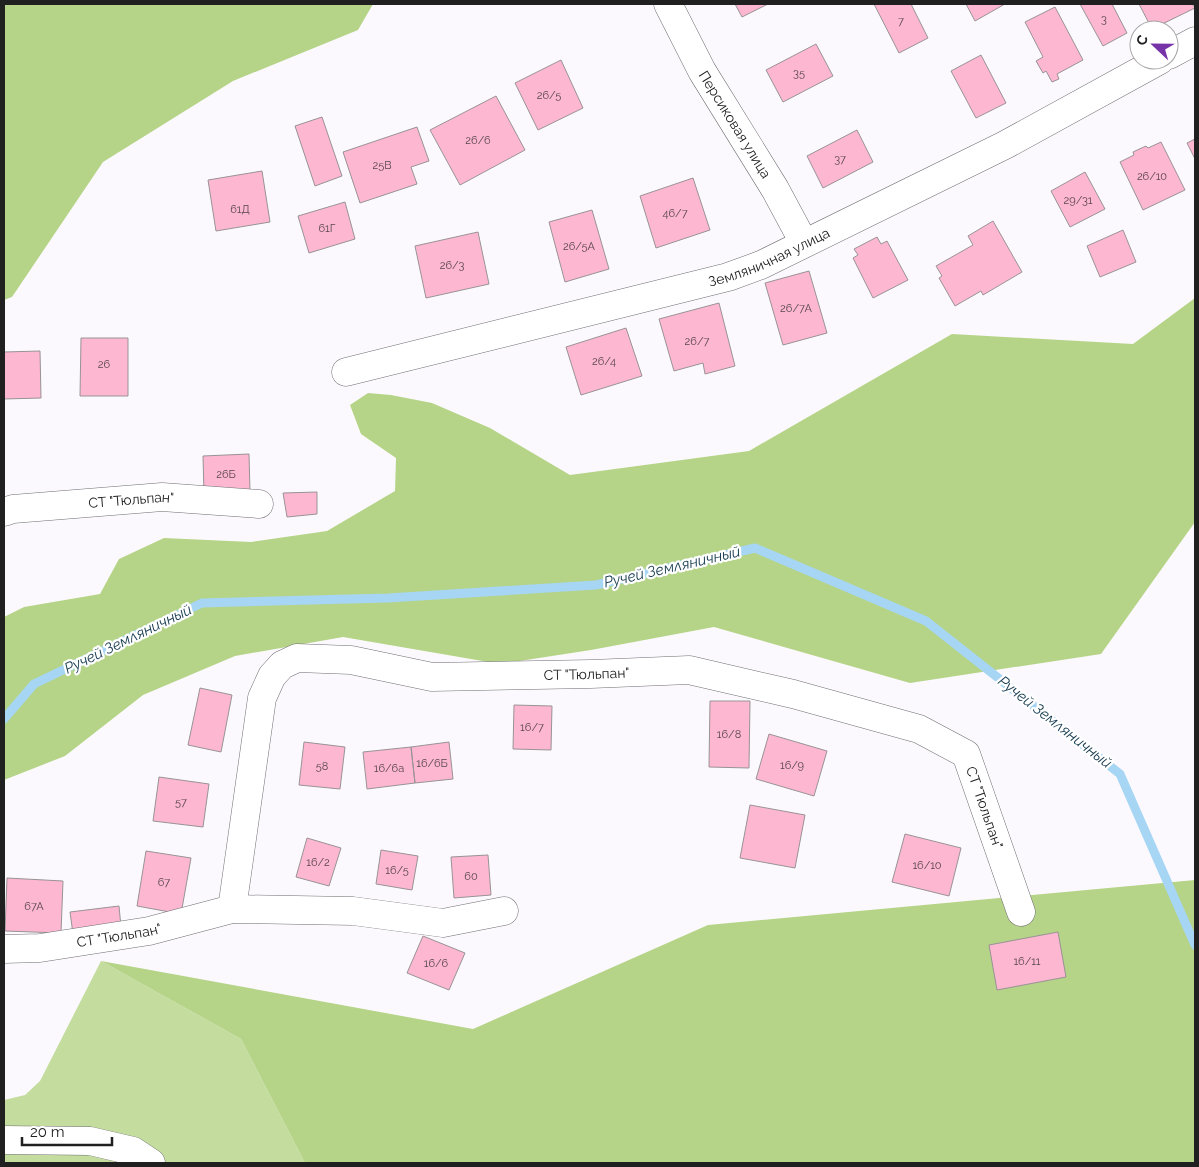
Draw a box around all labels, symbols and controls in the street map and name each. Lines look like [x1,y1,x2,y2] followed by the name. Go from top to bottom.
[1101,13,1107,26] house number: 3
[898,15,904,28] house number: 7
[1129,20,1179,70] north arrow
[1133,32,1151,48] text: С
[793,67,805,80] house number: 35
[696,68,774,181] street label: Персиковая улица
[537,89,561,102] house number: 26/5
[465,134,491,147] house number: 26/6
[834,153,846,166] house number: 37
[372,159,392,172] house number: 25В
[1137,170,1167,183] house number: 26/10
[1063,194,1093,207] house number: 29/31
[230,203,250,216] house number: 61Д
[662,207,688,220] house number: 46/7
[318,222,336,235] house number: 61Г
[707,224,832,290] street label: Земляничная улица
[563,240,596,253] house number: 26/5А
[440,259,464,272] house number: 26/3
[780,302,812,315] house number: 26/7А
[685,335,710,348] house number: 26/7
[592,355,616,368] house number: 26/4
[98,358,111,371] house number: 26
[216,468,236,481] house number: 26Б
[88,489,174,511] street label: СТ "Тюльпан"
[602,542,742,591] water label: Ручей Земляничный
[61,600,195,678] water label: Ручей Земляничный
[543,664,630,683] street label: СТ "Тюльпан"
[995,672,1116,772] water label: Ручей Земляничный
[520,721,544,734] house number: 16/7
[717,728,741,741] house number: 16/8
[416,757,448,770] house number: 16/6Б
[780,759,804,772] house number: 16/9
[316,760,328,773] house number: 58
[374,762,404,775] house number: 16/6а
[963,764,1006,851] street label: СТ "Тюльпан"
[175,796,187,809] house number: 57
[306,856,330,869] house number: 16/2
[912,859,942,872] house number: 16/10
[385,864,409,877] house number: 16/5
[464,870,478,883] house number: 60
[158,876,170,889] house number: 67
[24,900,44,913] house number: 67А
[75,920,163,950] street label: СТ "Тюльпан"
[1013,955,1041,968] house number: 16/11
[424,957,449,970] house number: 16/6
[22,1114,112,1146] scale bar
[30,1123,65,1141] text: 20 m

